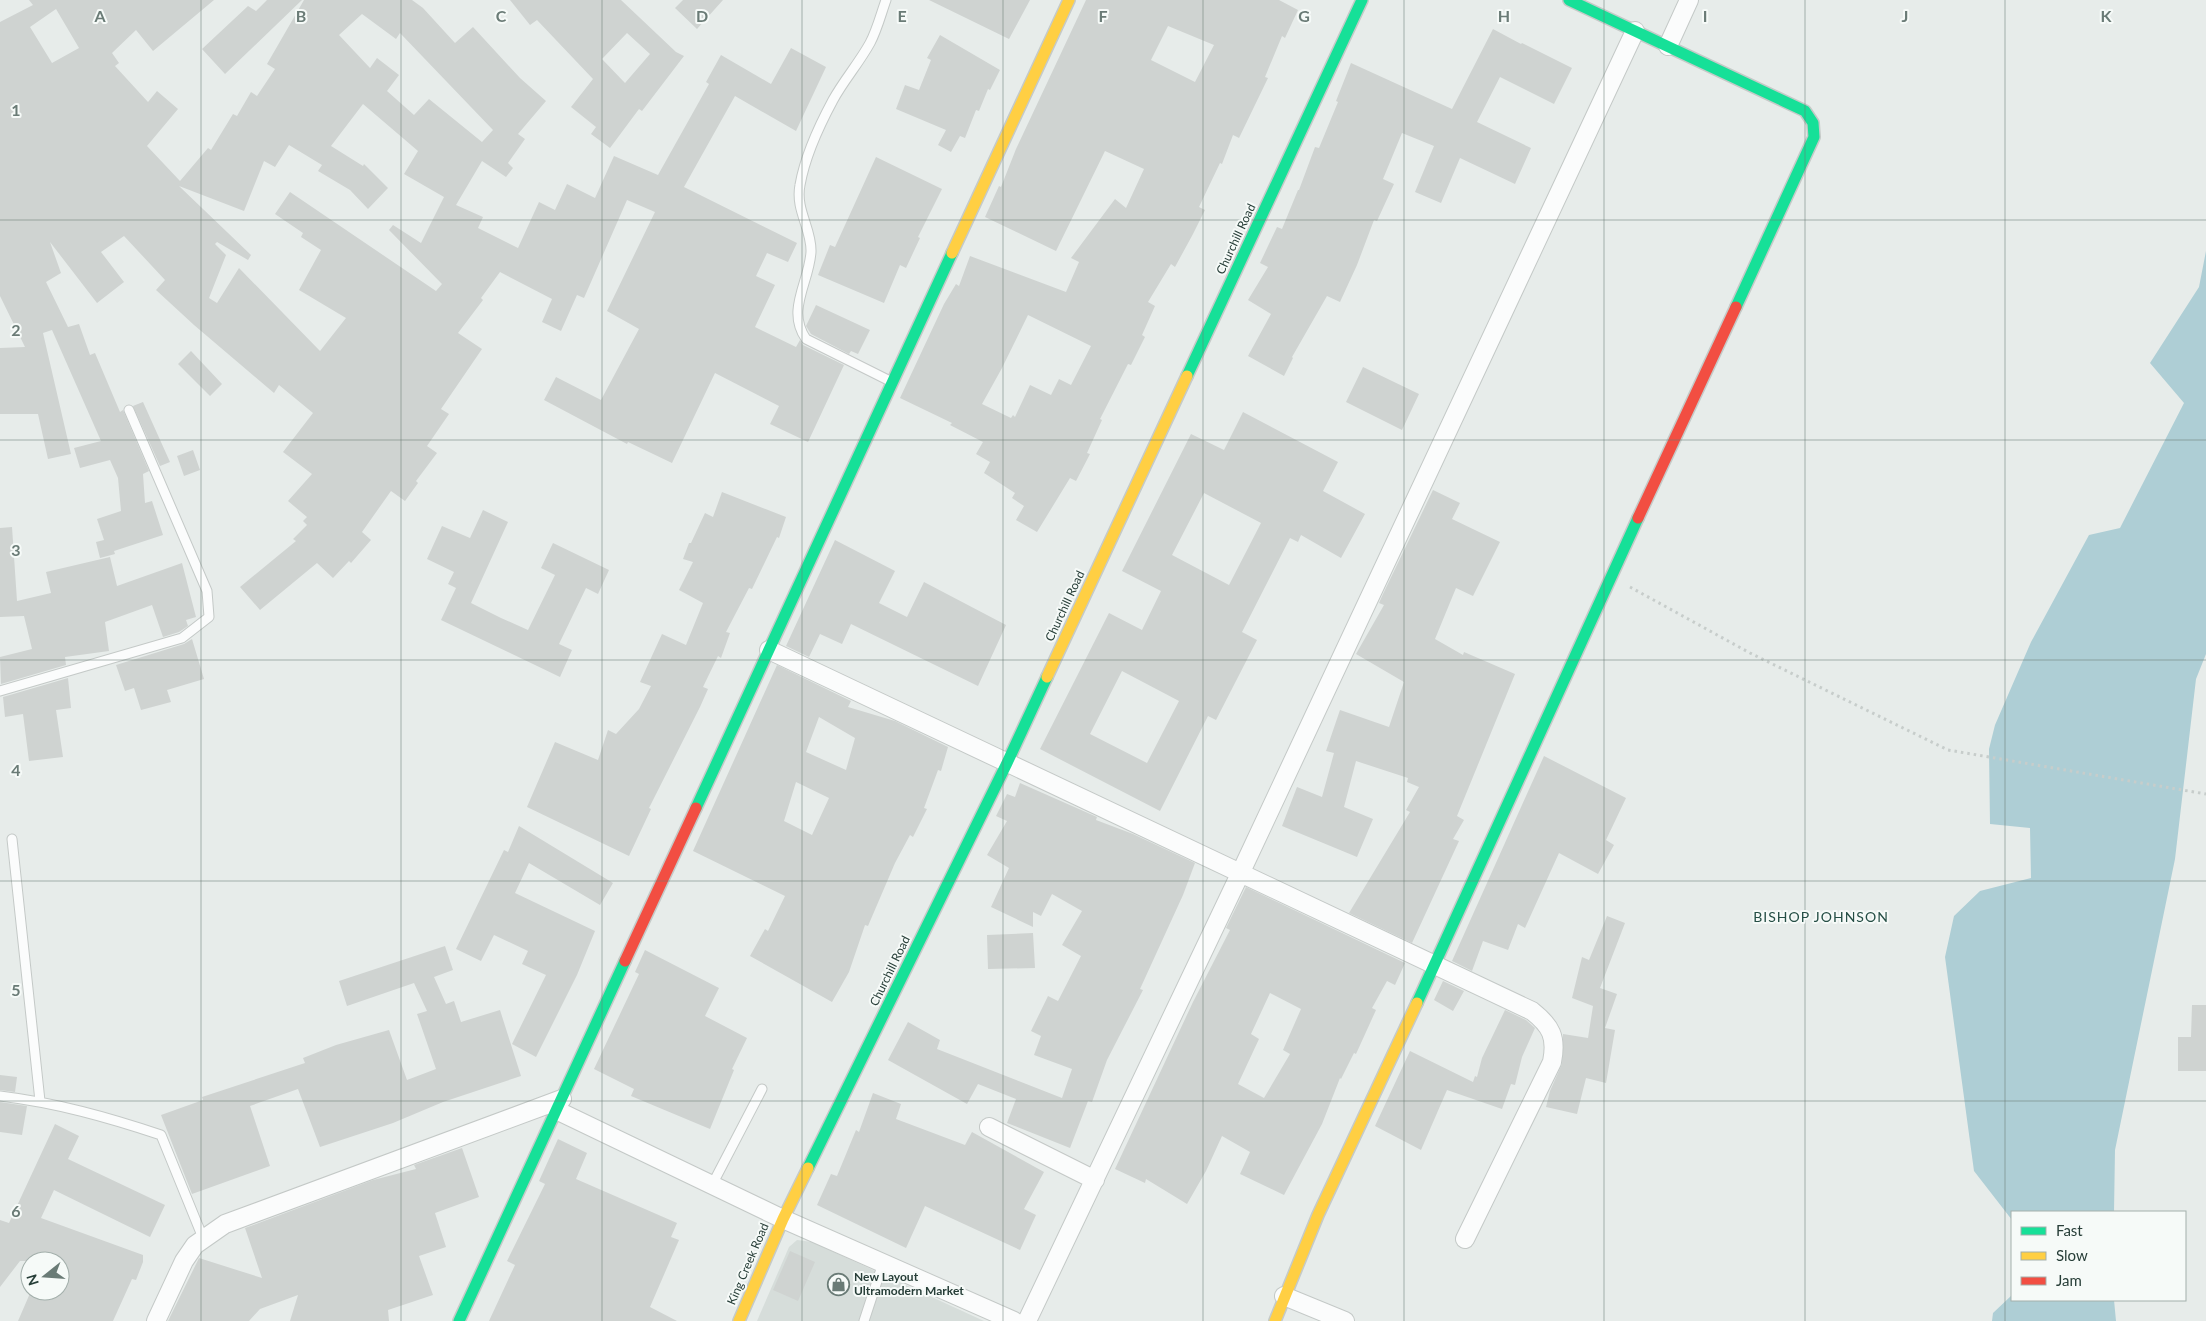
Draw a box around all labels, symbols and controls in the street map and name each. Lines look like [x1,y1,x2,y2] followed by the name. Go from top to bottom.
[93,6,106,25] text: A
[296,6,306,25] text: B
[496,6,507,25] text: C
[696,6,708,25] text: D
[897,6,907,25] text: E
[1098,6,1108,25] text: F
[1298,6,1310,25] text: G
[1498,6,1510,25] text: H
[1703,6,1707,25] text: I
[1902,6,1908,25] text: J
[2101,6,2113,25] text: K
[11,100,21,119] text: 1
[1213,201,1258,276] street label: Churchill Road
[11,320,21,339] text: 2
[11,540,21,559] text: 3
[1042,568,1087,643] street label: Churchill Road
[11,760,21,779] text: 4
[1753,908,1889,925] district label: BISHOP JOHNSON
[866,933,913,1008] street label: Churchill Road
[11,980,21,999] text: 5
[11,1201,21,1220] text: 6
[2011,1211,2186,1301] legend
[724,1221,772,1307] street label: King Creek Road
[2056,1221,2083,1239] text: Fast
[2056,1246,2088,1264] text: Slow
[20,1251,70,1301] north arrow
[854,1269,964,1298] place label: New Layout Ultramodern Market
[2056,1271,2082,1289] text: Jam
[22,1272,42,1288] text: N
[826,1272,850,1296] shop icon: New Layout Ultramodern Market

